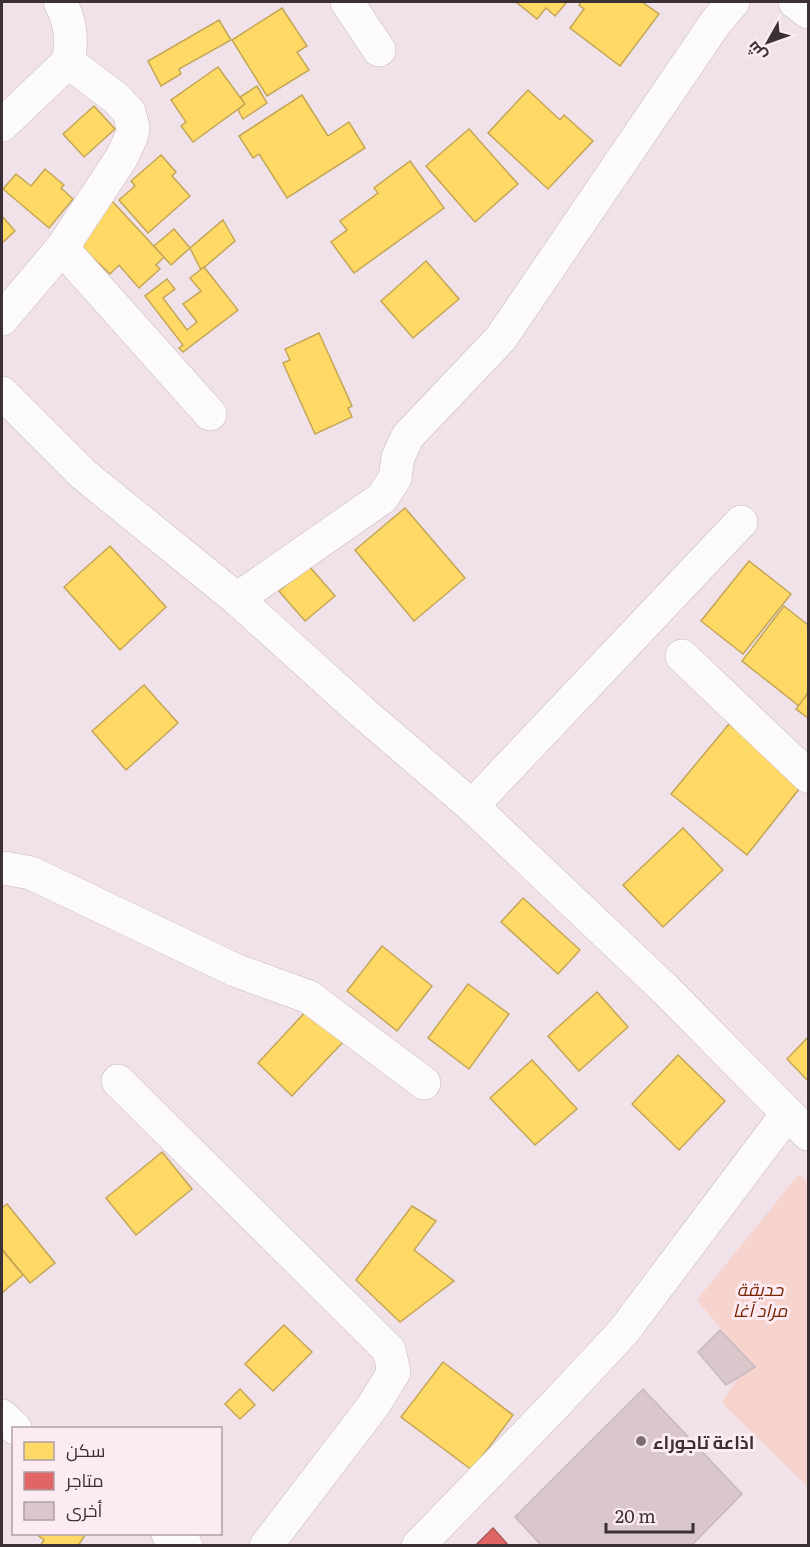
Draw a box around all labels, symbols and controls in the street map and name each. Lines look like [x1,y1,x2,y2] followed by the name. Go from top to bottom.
[738,12,798,72] north arrow
[740,37,772,68] text: ش
[733,1275,788,1323] park label: حديقة مراد آغا
[12,1427,222,1535] legend
[653,1428,754,1455] place label: اذاعة تاجوراء
[634,1434,648,1448] marker: اذاعة تاجوراء
[66,1436,105,1463] text: سكن
[65,1466,104,1493] text: متاجر
[66,1496,103,1523] text: أخرى
[606,1496,693,1534] scale bar
[615,1502,656,1529] text: 20 m

